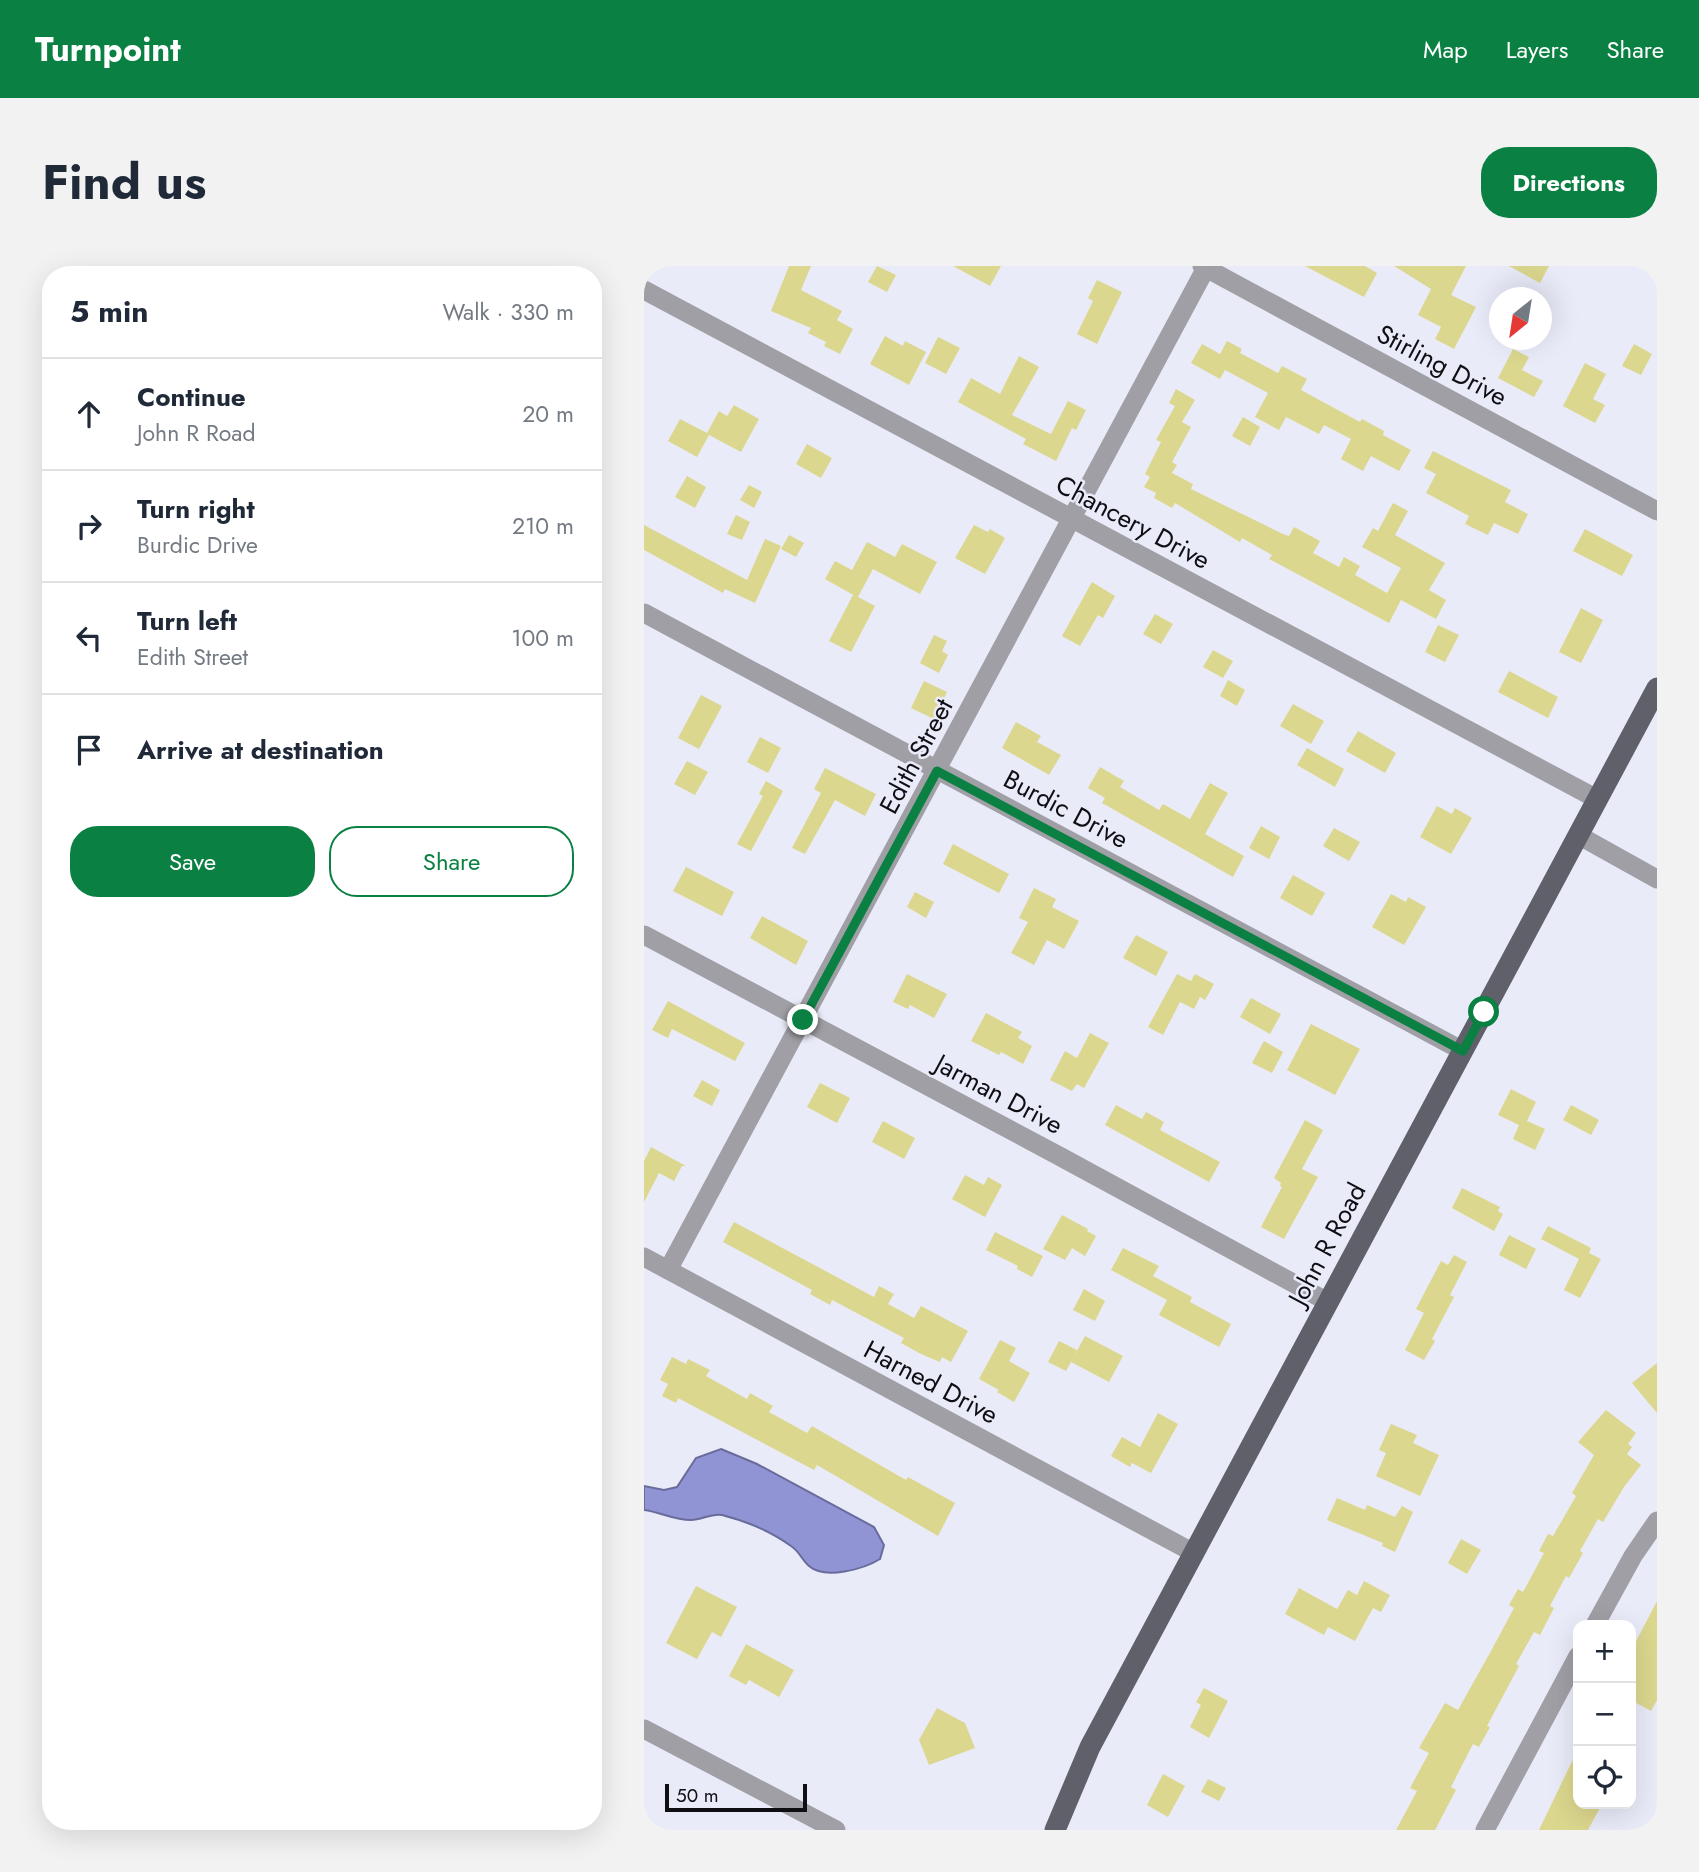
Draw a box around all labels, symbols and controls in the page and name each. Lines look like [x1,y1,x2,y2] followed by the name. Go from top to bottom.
[35,26,181,73] text: Turnpoint
[1423,32,1468,67] text: Map
[1506,32,1568,67] text: Layers
[1606,32,1664,67] text: Share
[42,147,206,217] text: Find us
[1481,147,1657,218] button: Directions
[1489,287,1552,350] north arrow
[70,290,148,333] text: 5 min
[443,295,574,329] text: Walk · 330 m
[1370,315,1514,415] street label: Stirling Drive
[137,378,246,416] text: Continue
[70,395,108,433] icon: ahead
[522,397,574,431] text: 20 m
[137,416,256,450] text: John R Road
[1049,465,1217,579] street label: Chancery Drive
[137,490,255,528] text: Turn right
[70,507,108,545] icon: right
[512,509,574,543] text: 210 m
[137,528,258,562] text: Burdic Drive
[137,602,237,640] text: Turn left
[70,619,108,657] icon: left
[511,621,574,655] text: 100 m
[137,640,248,674] text: Edith Street
[870,691,963,820] street label: Edith Street
[70,731,108,769] icon: arrive
[137,731,384,769] text: Arrive at destination
[997,760,1135,858] street label: Burdic Drive
[70,826,315,897] button: Save
[329,826,574,897] button: Share
[1468,996,1499,1027] route start
[787,1004,818,1035] route end
[926,1043,1070,1144] street label: Jarman Drive
[1277,1176,1375,1315] street label: John R Road
[857,1331,1005,1433] street label: Harned Drive
[1573,1620,1636,1809] map controls
[1573,1620,1636,1683] button: +
[1573,1683,1636,1746] button: −
[1573,1746,1636,1809] button: locate
[665,1781,807,1813] scale bar
[676,1782,719,1809] text: 50 m

